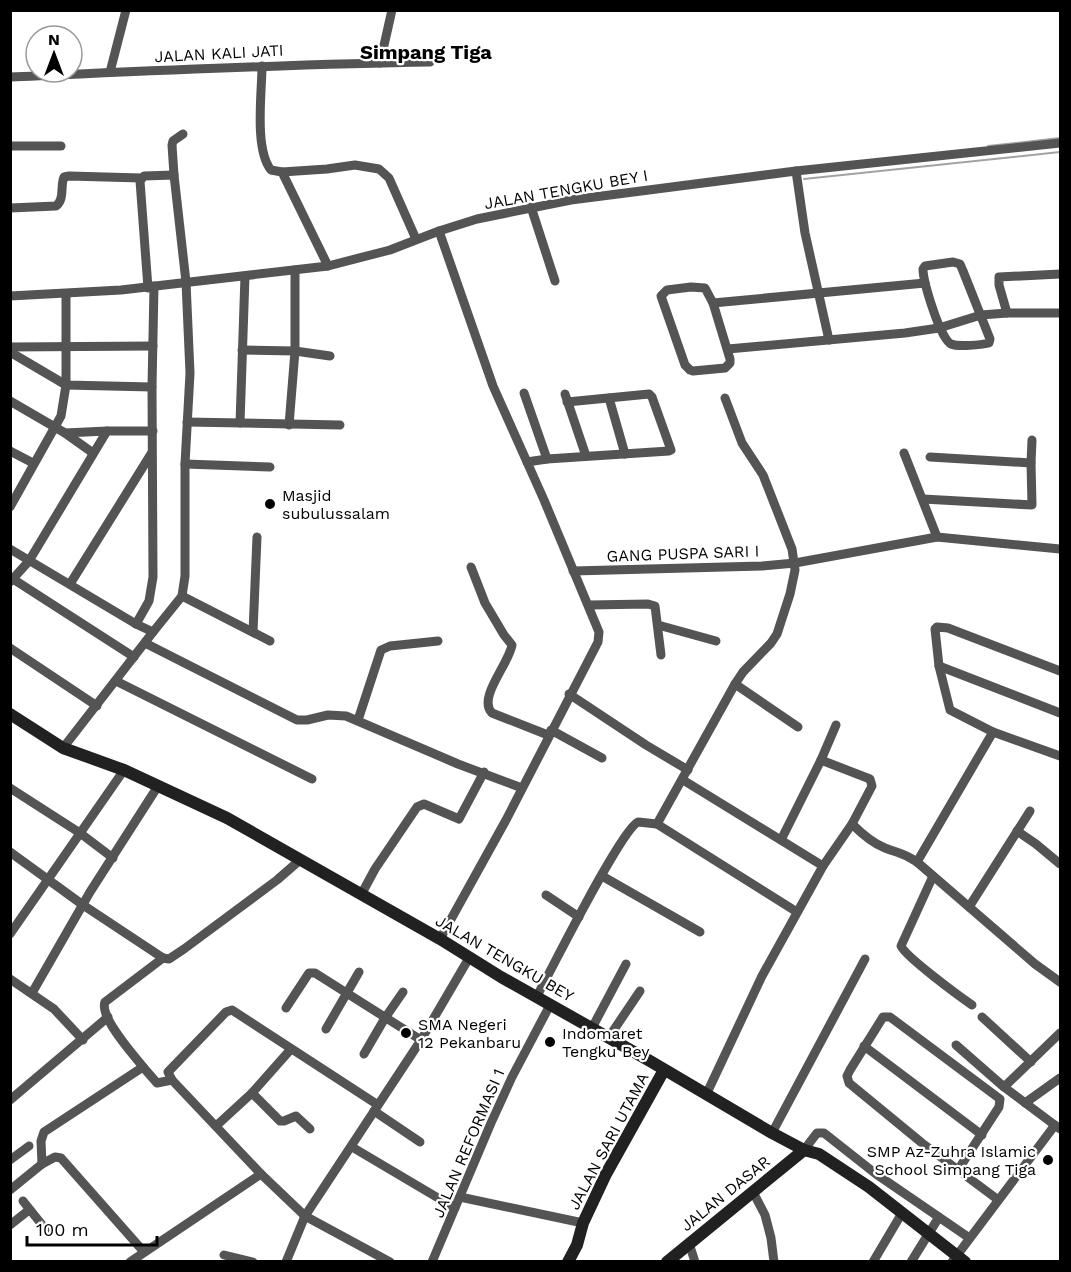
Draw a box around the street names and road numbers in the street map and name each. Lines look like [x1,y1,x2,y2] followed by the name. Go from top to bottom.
[154,41,284,66] street label: JALAN KALI JATI
[483,166,649,213] street label: JALAN TENGKU BEY I
[606,541,760,566] street label: GANG PUSPA SARI I
[432,911,577,1006] street label: JALAN TENGKU BEY
[428,1066,508,1221] street label: JALAN REFORMASI 1
[564,1069,653,1213] street label: JALAN SARI UTAMA
[677,1152,774,1235] street label: JALAN DASAR

